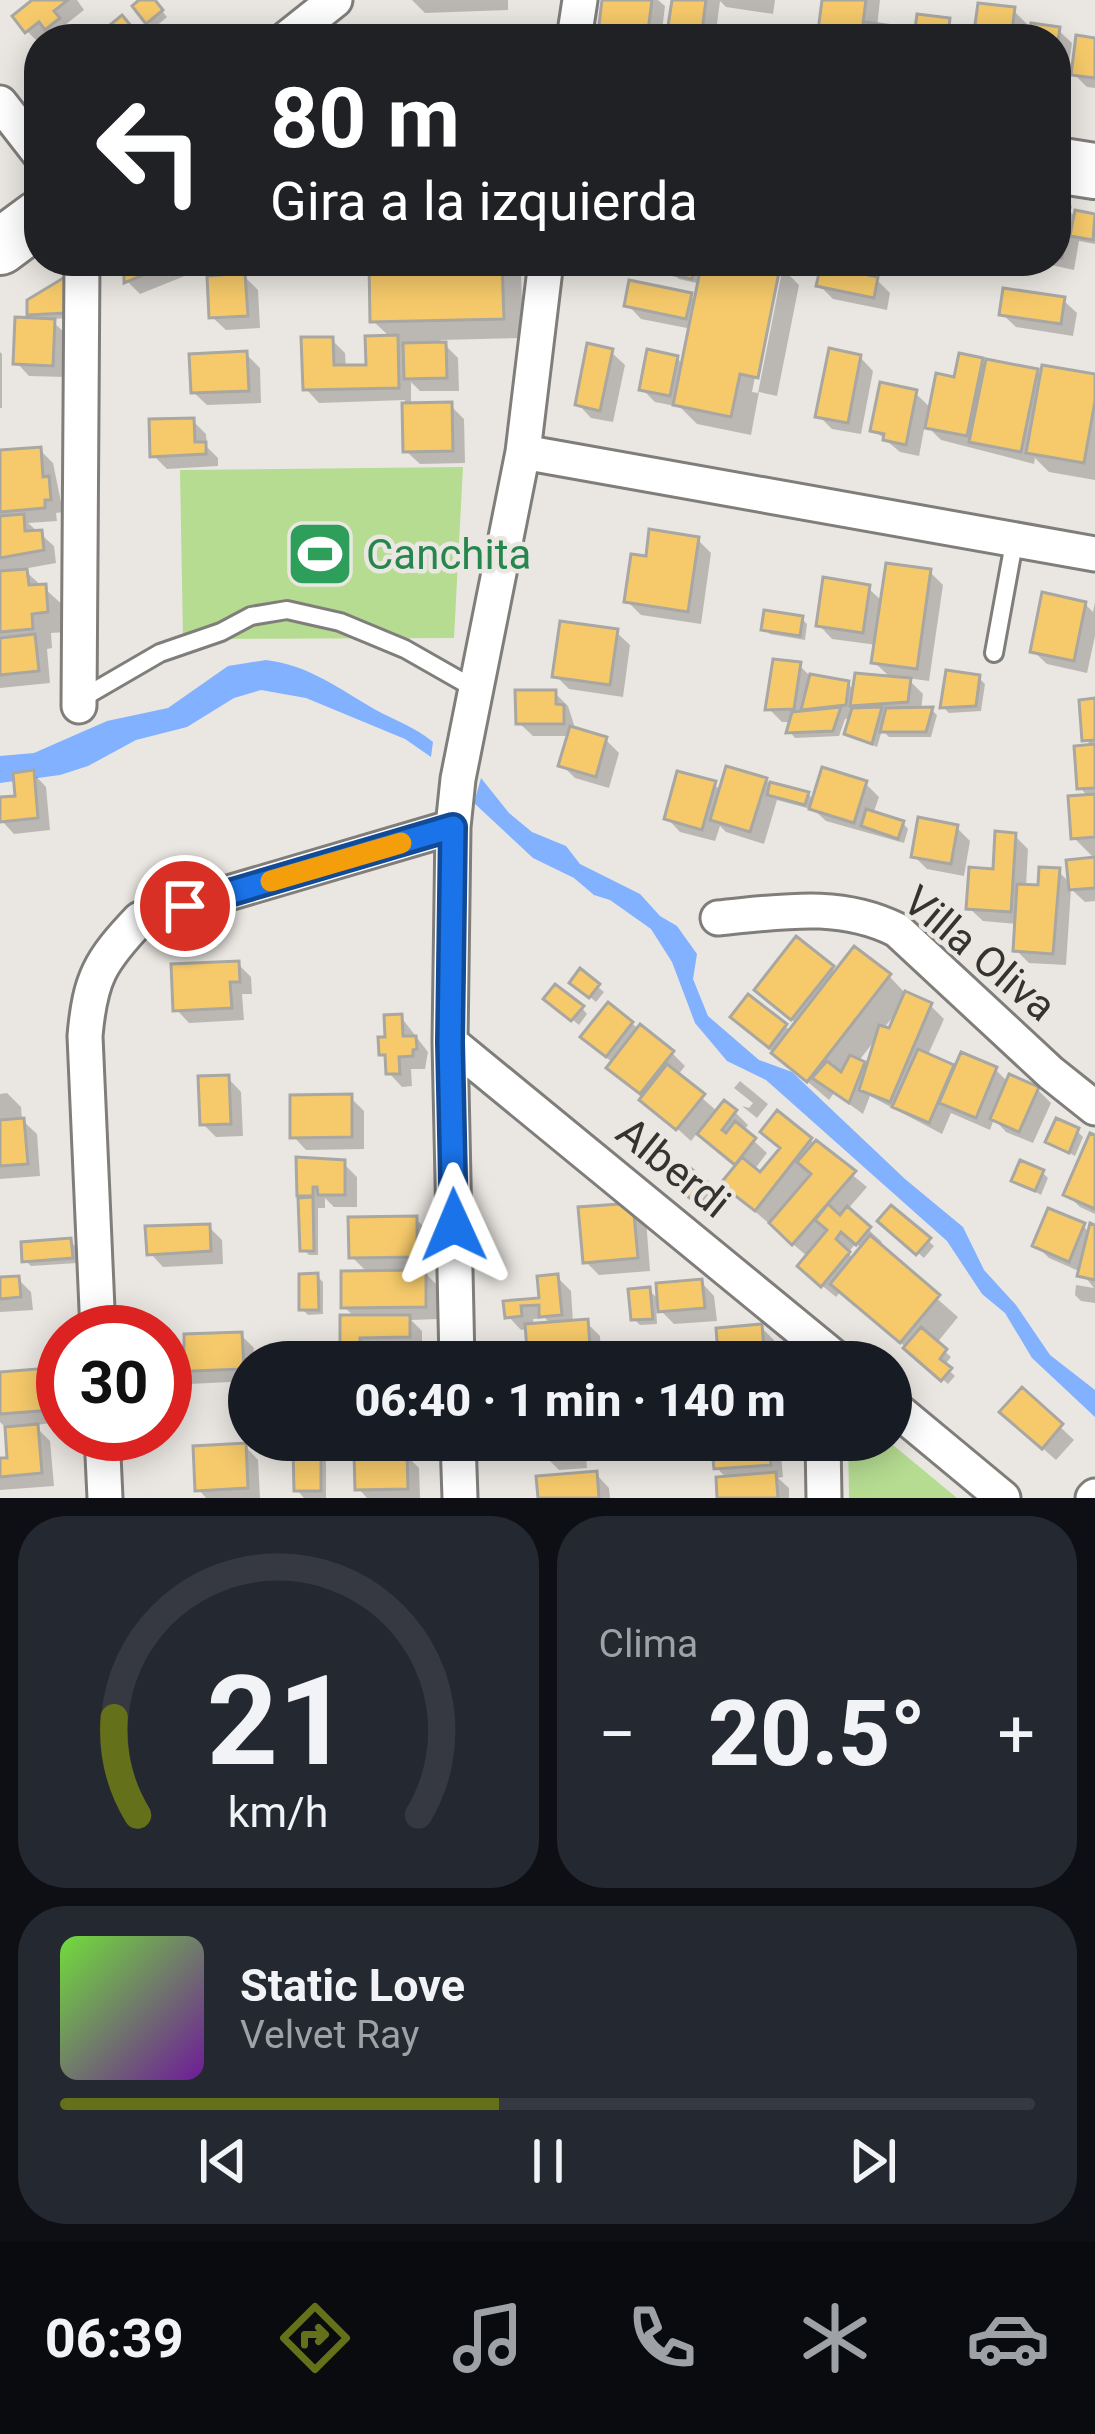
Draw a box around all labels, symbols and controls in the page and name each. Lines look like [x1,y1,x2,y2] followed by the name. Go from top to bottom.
[270,69,460,168] text: 80 m
[72,72,228,228] icon: left
[270,170,698,233] text: Gira a la izquierda
[285,519,355,589] sports icon: Canchita
[366,530,531,579] place label: Canchita
[134,855,236,957] pin
[152,873,218,939] icon: arrive
[894,876,1065,1031] street label: Villa Oliva
[607,1107,740,1228] street label: Alberdi
[391,1162,517,1288] position arrow
[36,1305,192,1461] speed limit sign: 30
[354,1374,786,1427] text: 06:40 · 1 min · 140 m
[599,1621,698,1667] text: Clima
[207,1648,350,1794] text: 21
[708,1682,926,1787] text: 20.5°
[599,1696,636,1773] text: −
[998,1696,1035,1773] text: +
[228,1787,329,1837] text: km/h
[240,1959,465,2012] text: Static Love
[240,2012,419,2058] text: Velvet Ray
[190,2128,256,2194] icon: previous
[515,2128,581,2194] icon: pause
[840,2128,906,2194] icon: next
[273,2296,357,2380] icon: directions
[446,2296,530,2380] icon: music
[620,2296,704,2380] icon: phone
[793,2296,877,2380] icon: climate
[966,2296,1050,2380] icon: car
[45,2307,184,2370] text: 06:39

